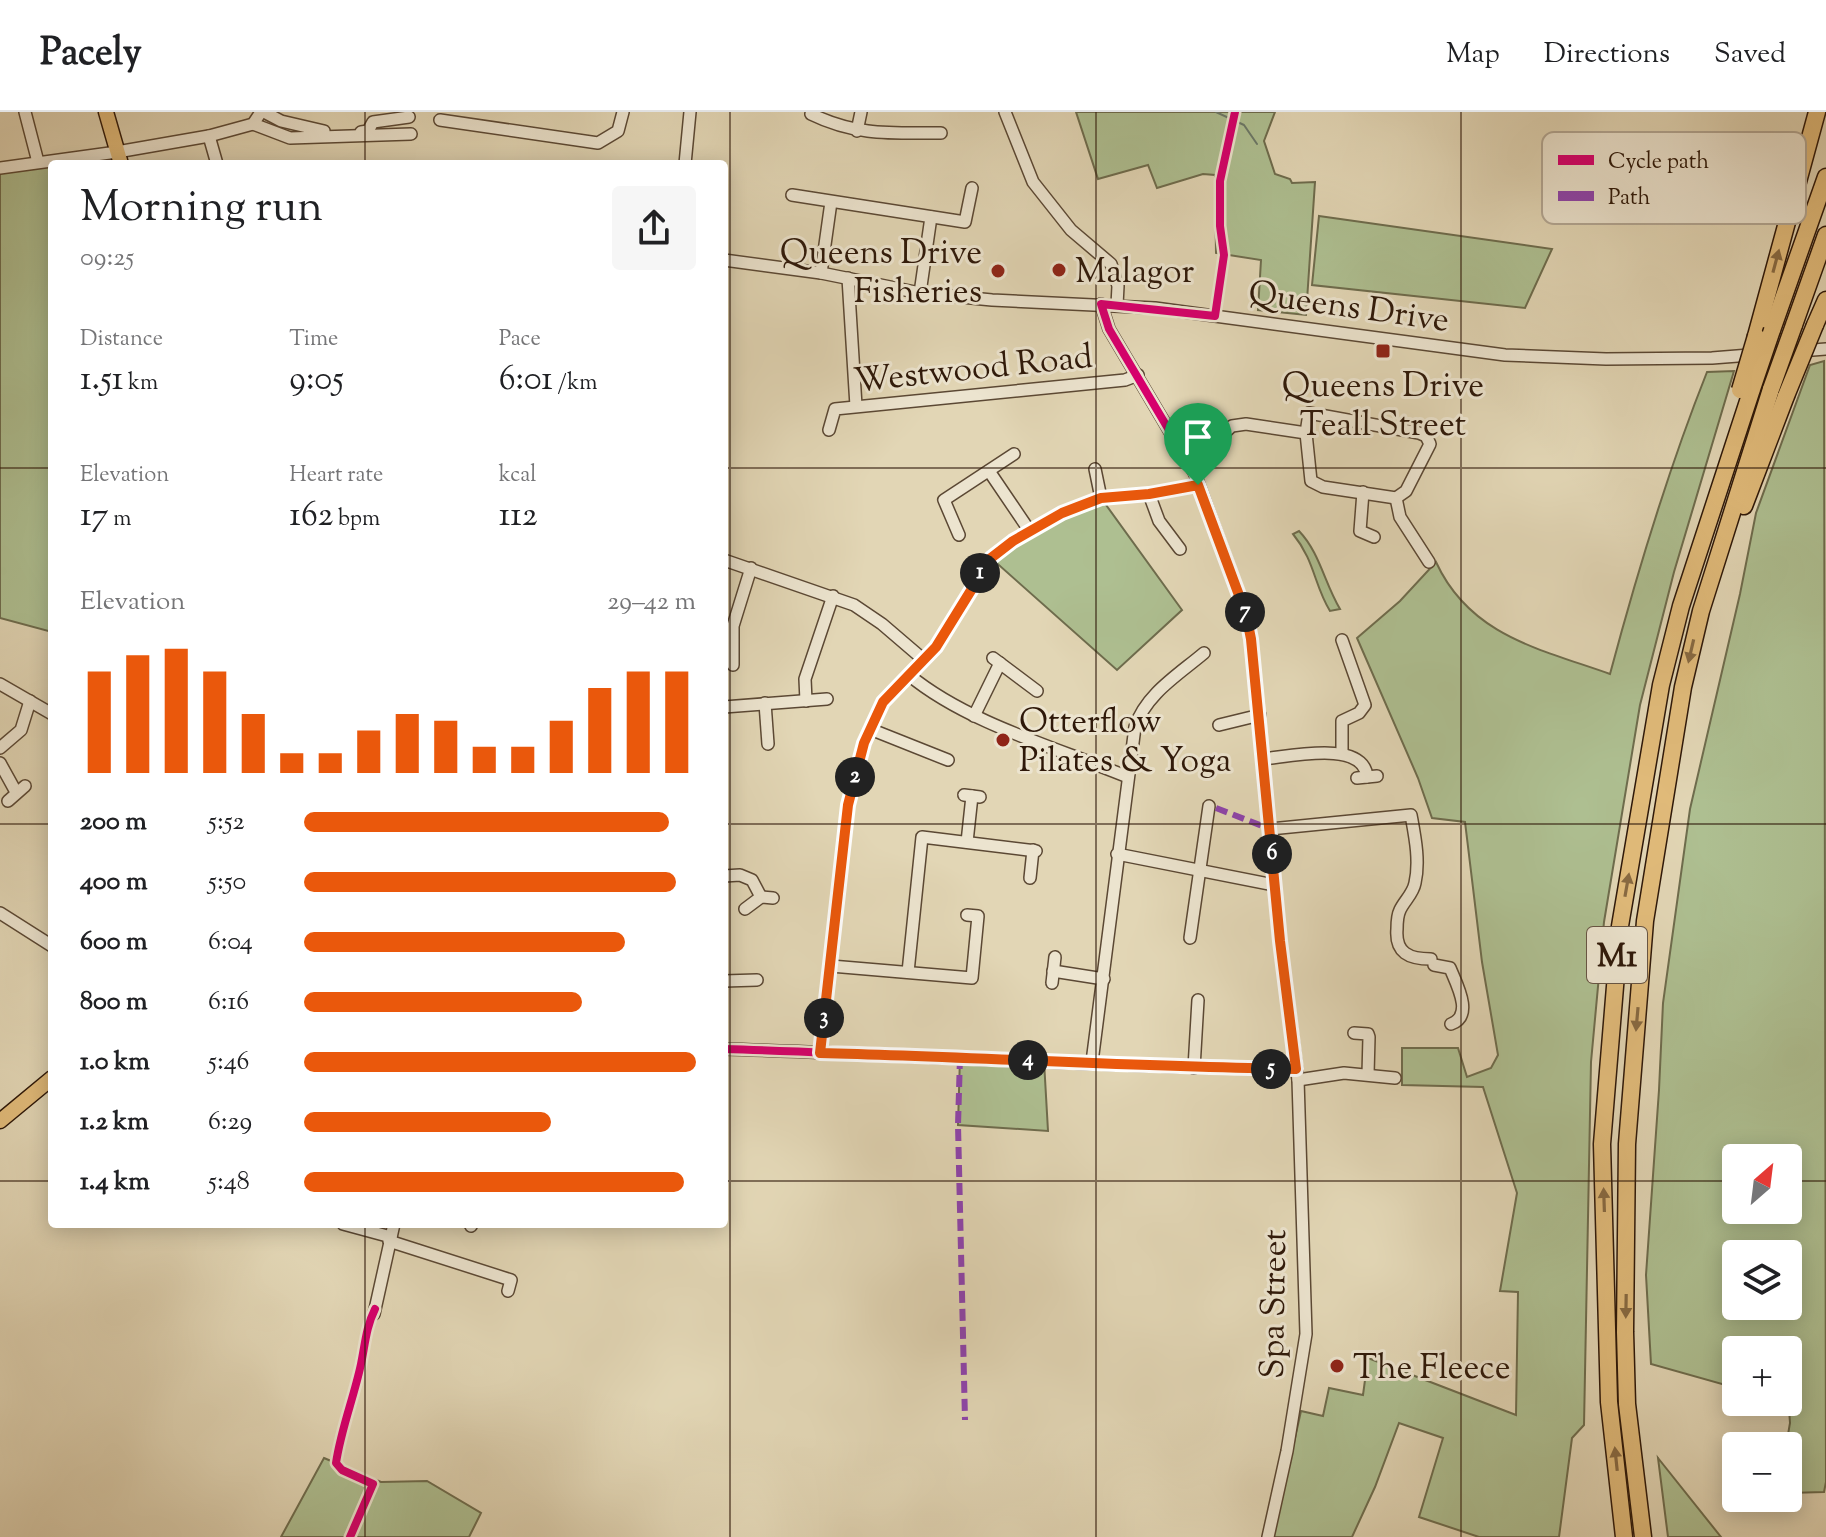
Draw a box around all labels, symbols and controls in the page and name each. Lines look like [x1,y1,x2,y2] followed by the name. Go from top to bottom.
[40,28,142,82] text: Pacely
[1446,35,1500,75] text: Map
[1544,35,1670,75] text: Directions
[1714,35,1786,75] text: Saved
[1542,132,1806,224] legend
[1608,147,1709,179] text: Cycle path
[80,178,323,241] text: Morning run
[1608,183,1651,215] text: Path
[612,186,696,270] button: share
[780,230,982,318] place label: Queens Drive Fisheries
[80,240,134,277] text: 09:25
[1075,249,1195,298] place label: Malagor
[1771,249,1783,274] one-way arrow
[1050,261,1068,279] marker: Malagor
[989,262,1007,280] marker: Queens Drive Fisheries
[1245,270,1452,347] street label: Queens Drive
[80,324,163,356] text: Distance
[289,324,338,356] text: Time
[499,324,541,356] text: Pace
[852,334,1095,407] street label: Westwood Road
[1374,342,1392,360] marker: Queens Drive Teall Street
[80,356,123,405] text: 1.51
[289,356,344,405] text: 9:05
[499,356,553,405] text: 6:01
[1282,363,1484,451] place label: Queens Drive Teall Street
[123,368,158,400] text: km
[553,368,597,400] text: /km
[1164,403,1232,485] pin
[1176,415,1220,459] icon: arrive
[80,460,169,492] text: Elevation
[289,460,383,492] text: Heart rate
[499,460,536,492] text: kcal
[80,492,109,541] text: 17
[289,492,333,541] text: 162
[499,492,538,541] text: 112
[109,504,132,536] text: m
[333,504,380,536] text: bpm
[960,553,1000,593] pin: 1
[976,557,984,589] text: 1
[80,584,185,621] text: Elevation
[607,584,696,621] text: 29–42 m
[1225,592,1265,632] pin: 7
[1239,596,1251,628] text: 7
[1685,639,1697,664] one-way arrow
[1019,699,1231,787] place label: Otterflow Pilates & Yoga
[994,731,1012,749] marker: Otterflow Pilates & Yoga
[835,757,875,797] pin: 2
[850,761,860,793] text: 2
[80,804,147,841] text: 200 m
[208,804,245,841] text: 5:52
[1252,834,1292,874] pin: 6
[1267,838,1277,870] text: 6
[80,864,147,901] text: 400 m
[208,864,246,901] text: 5:50
[1621,872,1633,897] one-way arrow
[80,924,147,961] text: 600 m
[208,924,253,961] text: 6:04
[1587,927,1647,983] road number: M1
[80,984,148,1021] text: 800 m
[208,984,249,1021] text: 6:16
[804,998,844,1038] pin: 3
[820,1002,828,1034] text: 3
[1630,1007,1643,1032] one-way arrow
[1008,1040,1048,1080] pin: 4
[80,1044,150,1081] text: 1.0 km
[208,1044,249,1081] text: 5:46
[1022,1044,1034,1076] text: 4
[1251,1049,1291,1089] pin: 5
[1267,1053,1275,1085] text: 5
[80,1104,149,1141] text: 1.2 km
[208,1104,252,1141] text: 6:29
[1722,1144,1802,1224] north arrow
[1722,1144,1802,1512] map controls
[80,1164,150,1201] text: 1.4 km
[208,1164,250,1201] text: 5:48
[1597,1187,1610,1212] one-way arrow
[1250,1228,1301,1379] street label: Spa Street
[1722,1240,1802,1320] button: layers
[1619,1294,1632,1319] one-way arrow
[1722,1336,1802,1416] button: +
[1353,1345,1511,1394] place label: The Fleece
[1328,1357,1346,1375] marker: The Fleece
[1722,1432,1802,1512] button: −
[1609,1447,1622,1472] one-way arrow

